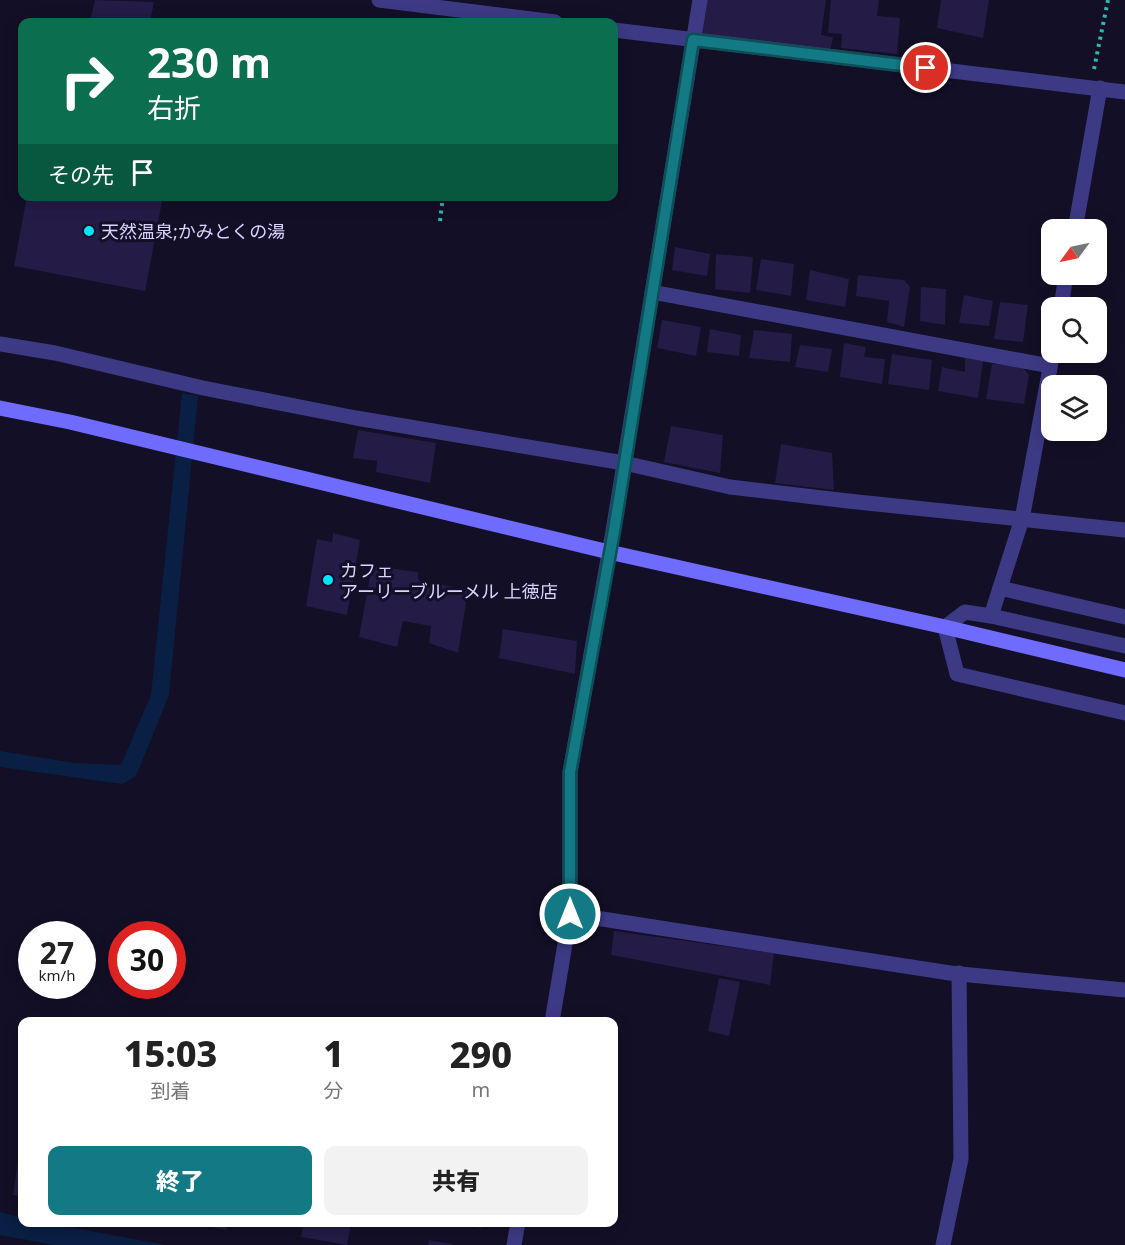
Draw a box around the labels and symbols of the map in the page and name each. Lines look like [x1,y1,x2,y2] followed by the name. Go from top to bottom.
[900,42,951,93] pin
[101,219,285,243] place label: 天然温泉;かみとくの湯
[1041,219,1107,285] north arrow
[82,224,96,238] marker: 天然温泉;かみとくの湯
[340,558,558,603] place label: カフェ アーリーブルーメル 上徳店
[321,573,335,587] marker: カフェ アーリーブルーメル 上徳店
[538,882,602,946] position arrow
[108,921,186,999] speed limit sign: 30

